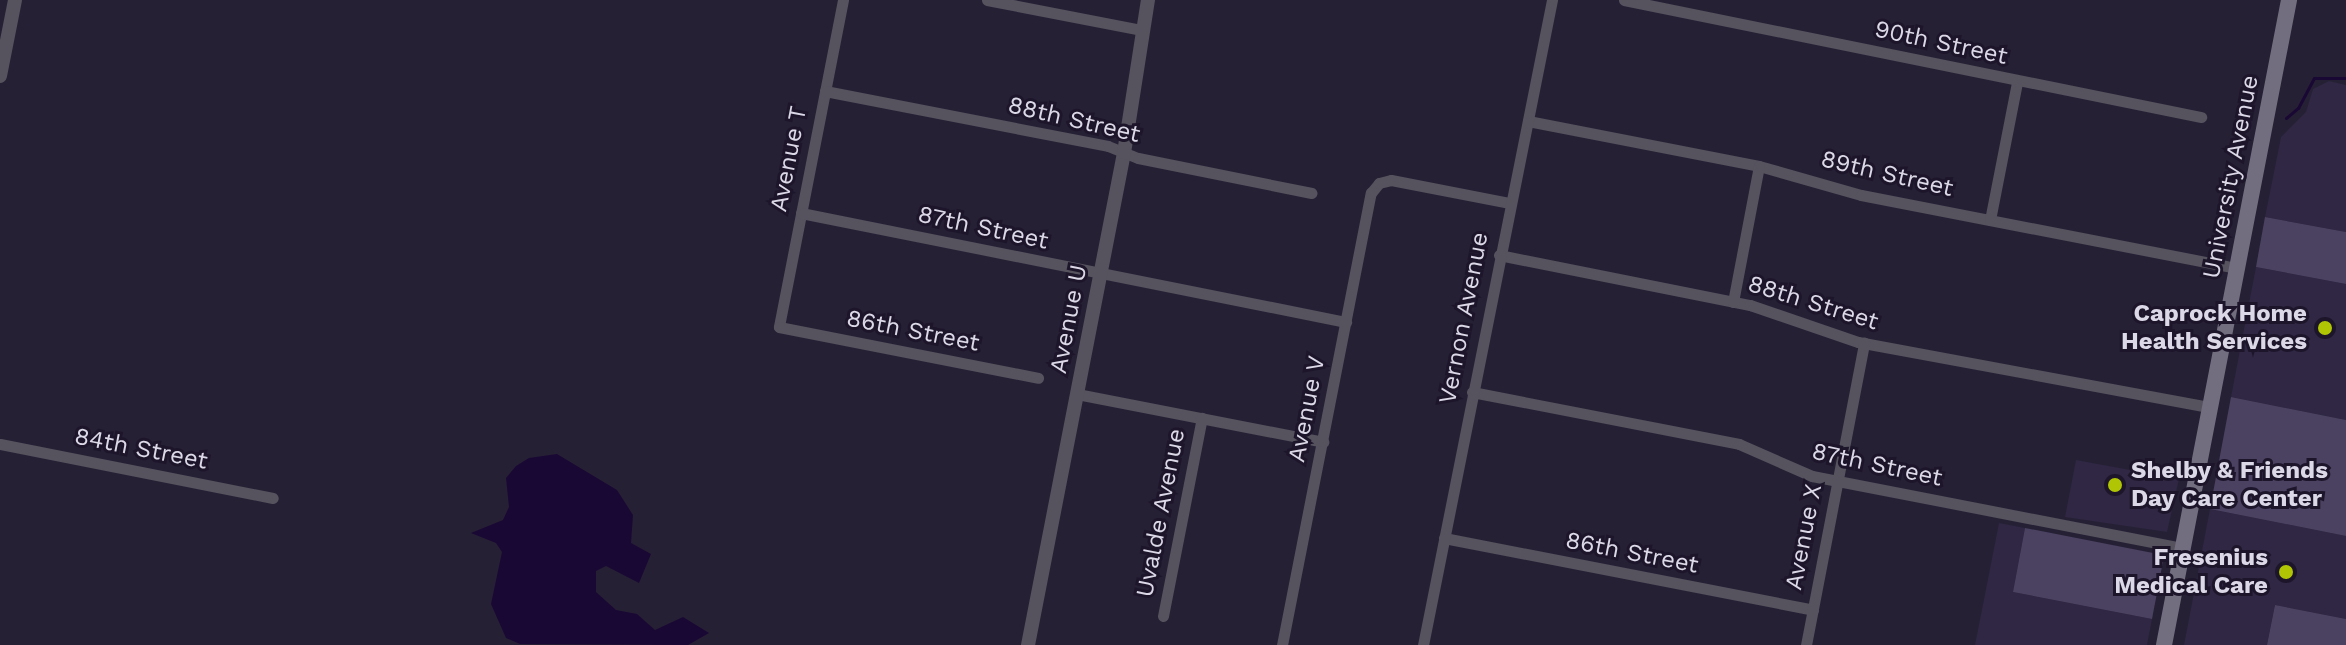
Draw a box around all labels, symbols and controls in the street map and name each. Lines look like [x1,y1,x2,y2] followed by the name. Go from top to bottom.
[1872,15,2010,71] street label: 90th Street
[2197,72,2265,282] street label: University Avenue
[1005,91,1143,149] street label: 88th Street
[765,103,813,215] street label: Avenue T
[1818,145,1956,203] street label: 89th Street
[915,200,1051,256] street label: 87th Street
[1433,229,1495,407] street label: Vernon Avenue
[1044,262,1094,376] street label: Avenue U
[1744,270,1882,336] street label: 88th Street
[2121,300,2307,356] place label: Caprock Home Health Services
[844,304,982,358] street label: 86th Street
[2314,317,2336,339] marker: Caprock Home Health Services
[1283,353,1331,465] street label: Avenue V
[72,422,210,476] street label: 84th Street
[1130,426,1192,600] street label: Uvalde Avenue
[1809,437,1945,493] street label: 87th Street
[2131,457,2328,513] place label: Shelby & Friends Day Care Center
[2106,476,2124,494] marker: Shelby & Friends Day Care Center
[1780,481,1828,593] street label: Avenue X
[1563,526,1701,580] street label: 86th Street
[2114,544,2268,600] place label: Fresenius Medical Care
[2275,561,2297,583] marker: Fresenius Medical Care

